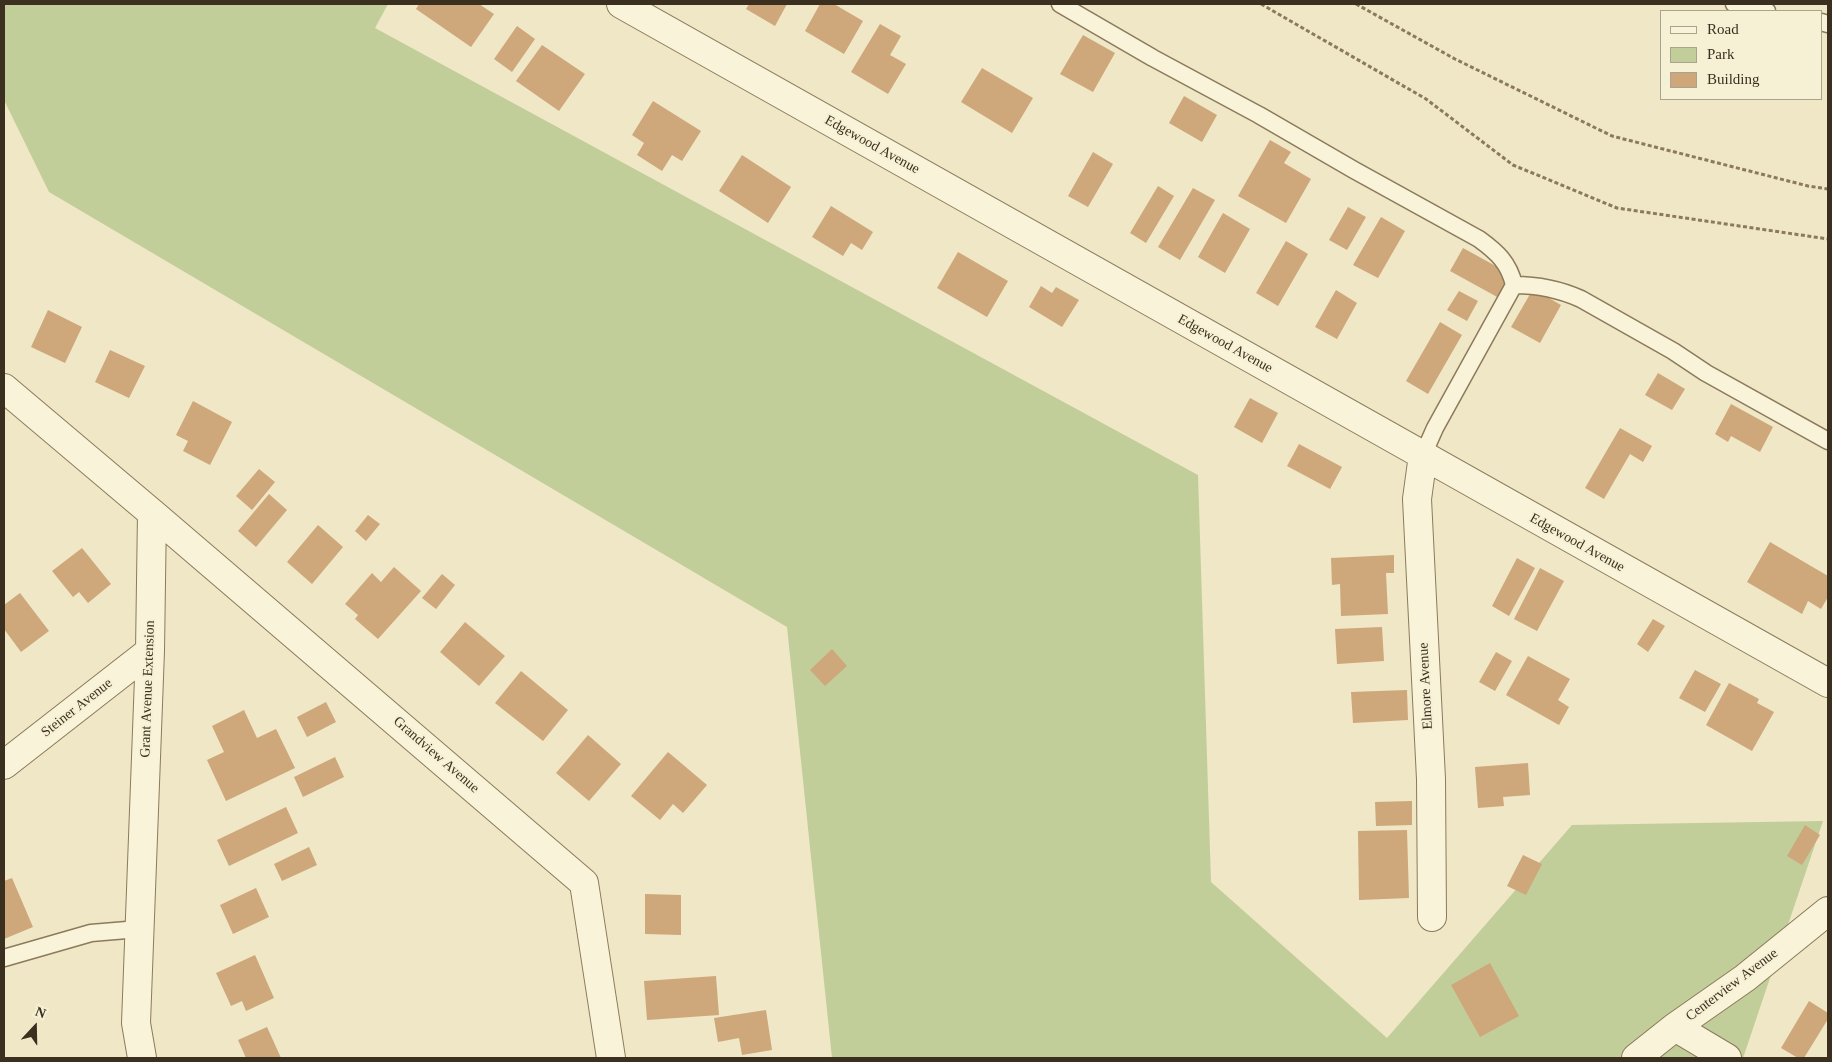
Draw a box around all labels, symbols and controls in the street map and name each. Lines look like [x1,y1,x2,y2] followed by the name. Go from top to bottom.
[1660,10,1822,100] legend
[1707,21,1739,37] text: Road
[1707,46,1735,62] text: Park
[1707,71,1760,87] text: Building
[822,112,922,178] street label: Edgewood Avenue
[1175,311,1275,377] street label: Edgewood Avenue
[1527,510,1627,576] street label: Edgewood Avenue
[137,620,159,758] street label: Grant Avenue Extension
[1415,642,1437,730] street label: Elmore Avenue
[38,675,116,741] street label: Steiner Avenue
[390,713,482,797] street label: Grandview Avenue
[1683,945,1781,1025] street label: Centerview Avenue
[10,1002,60,1052] north arrow
[33,1004,48,1021] text: N

